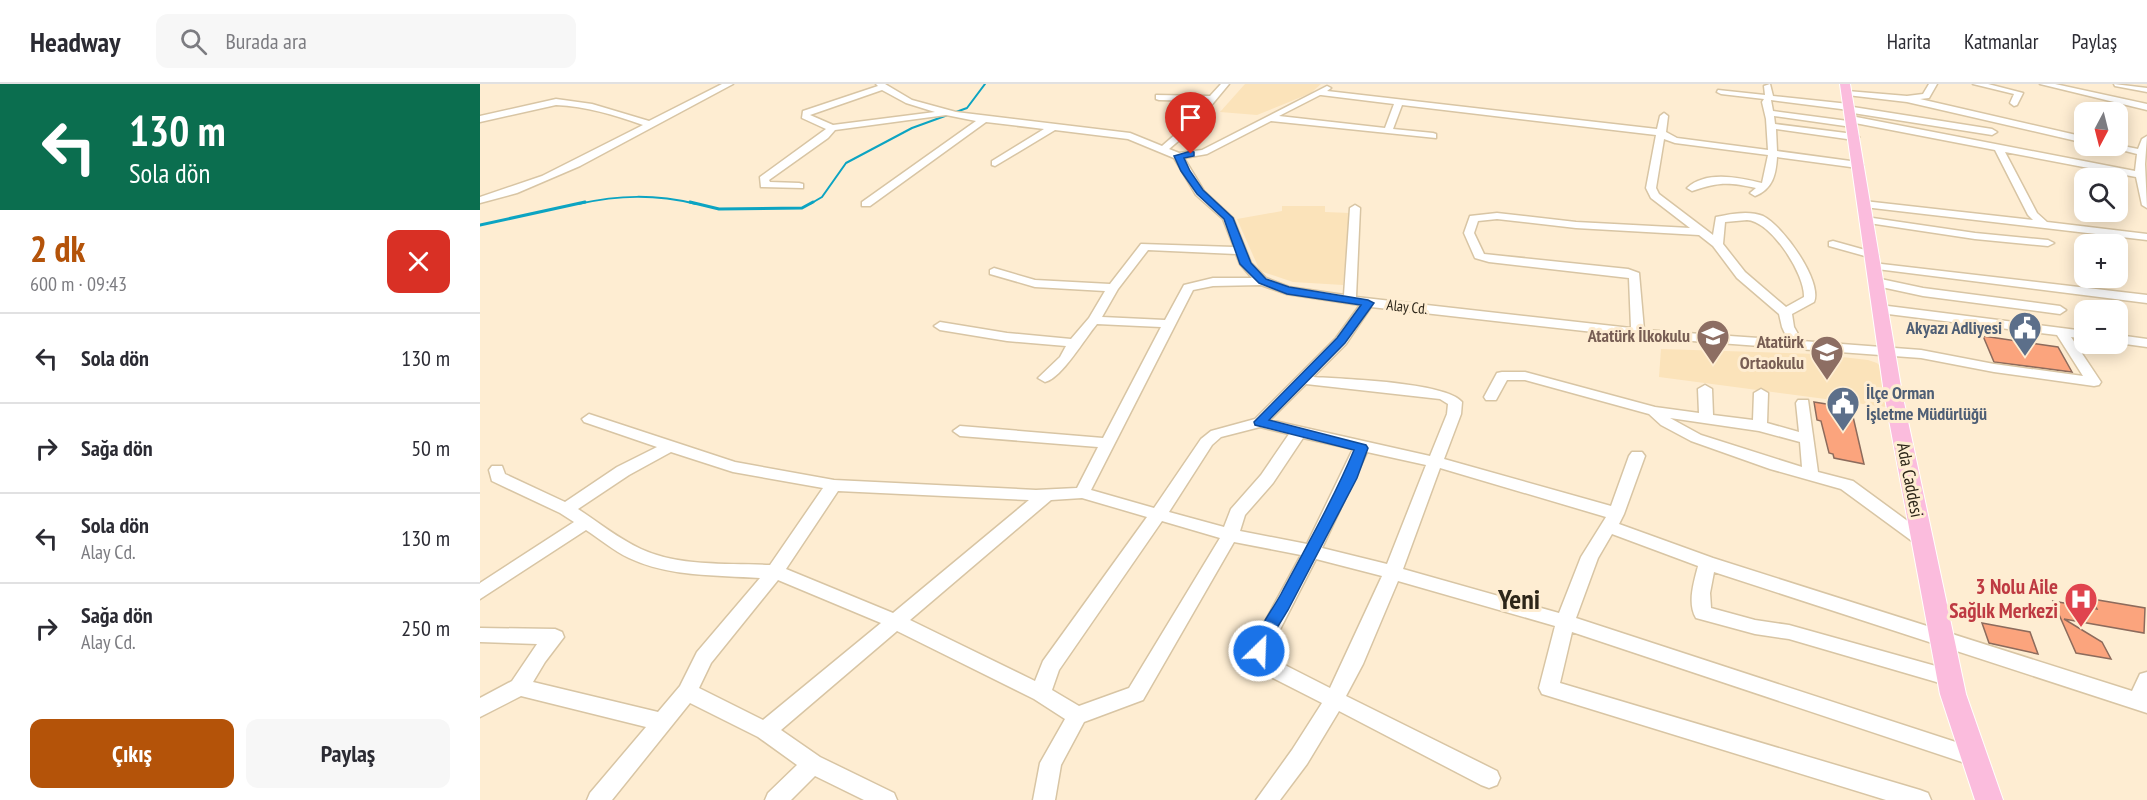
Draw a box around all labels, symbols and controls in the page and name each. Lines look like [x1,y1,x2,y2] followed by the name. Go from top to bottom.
[156,14,576,68] search box
[30,23,120,60] text: Headway
[177,25,210,58] icon: search
[225,27,307,55] text: Burada ara
[1887,28,1931,55] text: Harita
[1964,28,2038,55] text: Katmanlar
[2071,28,2117,55] text: Paylaş
[1165,92,1216,154] pin
[1174,101,1207,134] icon: arrive
[2074,102,2128,156] north arrow
[2074,102,2128,354] map controls
[129,103,226,158] text: 130 m
[30,108,108,186] icon: left
[129,156,210,190] text: Sola dön
[2074,168,2128,222] button: search
[30,225,85,272] text: 2 dk
[387,230,450,293] button: close
[2074,234,2128,288] button: +
[30,271,127,297] text: 600 m · 09:43
[1386,295,1429,318] street label: Alay Cd.
[2074,300,2128,354] button: −
[2007,310,2043,357] public building icon: Akyazı Adliyesi
[1905,316,2002,339] place label: Akyazı Adliyesi
[1695,318,1731,365] school or university icon: Atatürk İlkokulu
[1587,324,1690,347] place label: Atatürk İlkokulu
[1740,330,1805,374] place label: Atatürk Ortaokulu
[1809,334,1845,381] school or university icon: Atatürk Ortaokulu
[30,342,63,375] icon: left
[81,344,149,372] text: Sola dön
[401,344,450,372] text: 130 m
[1866,381,1987,425] place label: İlçe Orman İşletme Müdürlüğü
[1825,385,1861,432] public building icon: İlçe Orman İşletme Müdürlüğü
[30,432,63,465] icon: right
[81,434,153,462] text: Sağa dön
[411,434,450,462] text: 50 m
[1892,441,1929,519] street label: Ada Caddesi
[81,511,149,539] text: Sola dön
[30,522,63,555] icon: left
[401,524,450,552] text: 130 m
[81,539,136,565] text: Alay Cd.
[1949,573,2058,624] place label: 3 Nolu Aile Sağlık Merkezi
[1497,580,1540,617] district label: Yeni
[2063,581,2099,628] hospital icon: 3 Nolu Aile Sağlık Merkezi
[81,601,153,629] text: Sağa dön
[30,612,63,645] icon: right
[401,614,450,642] text: 250 m
[1227,619,1291,683] position arrow
[81,629,136,655] text: Alay Cd.
[30,719,234,788] button: Çıkış
[246,719,450,788] button: Paylaş

